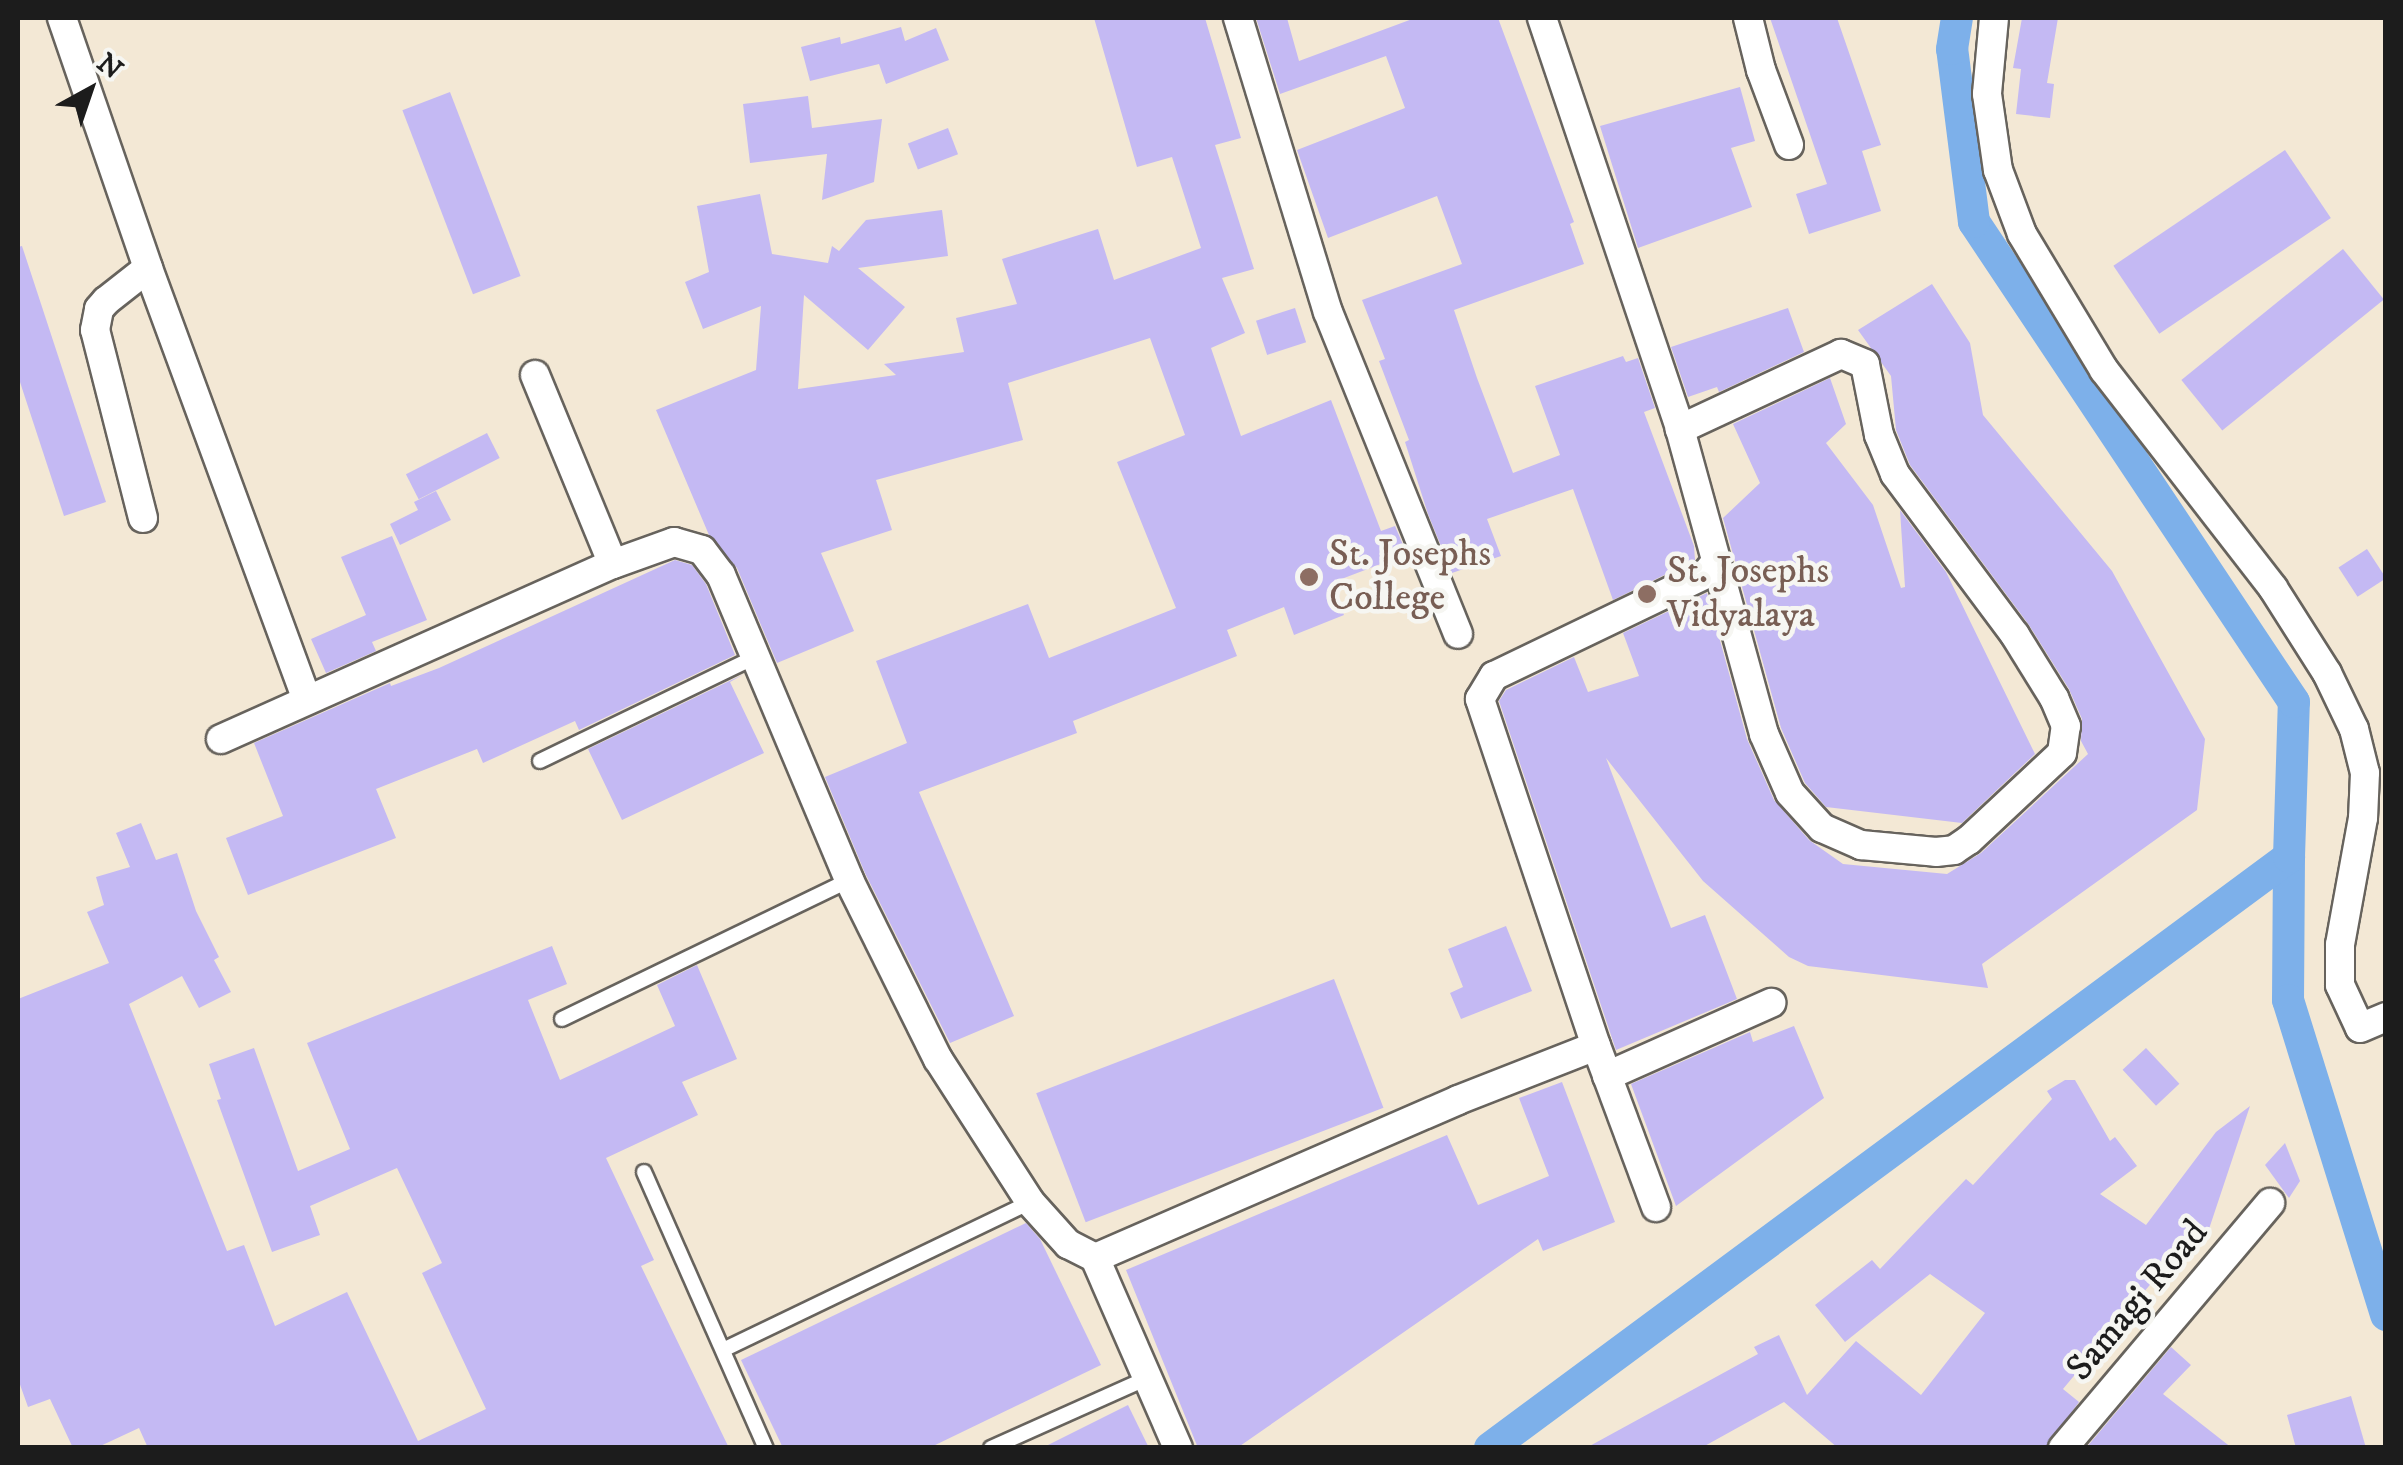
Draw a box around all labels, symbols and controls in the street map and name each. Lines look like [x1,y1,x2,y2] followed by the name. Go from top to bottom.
[40,40,140,140] north arrow
[90,46,130,87] text: N
[1329,532,1491,622] place label: St. Josephs College
[1667,549,1829,638] place label: St. Josephs Vidyalaya
[1298,566,1320,588] marker: St. Josephs College
[1636,583,1658,605] marker: St. Josephs Vidyalaya
[2058,1211,2218,1391] street label: Samagi Road

